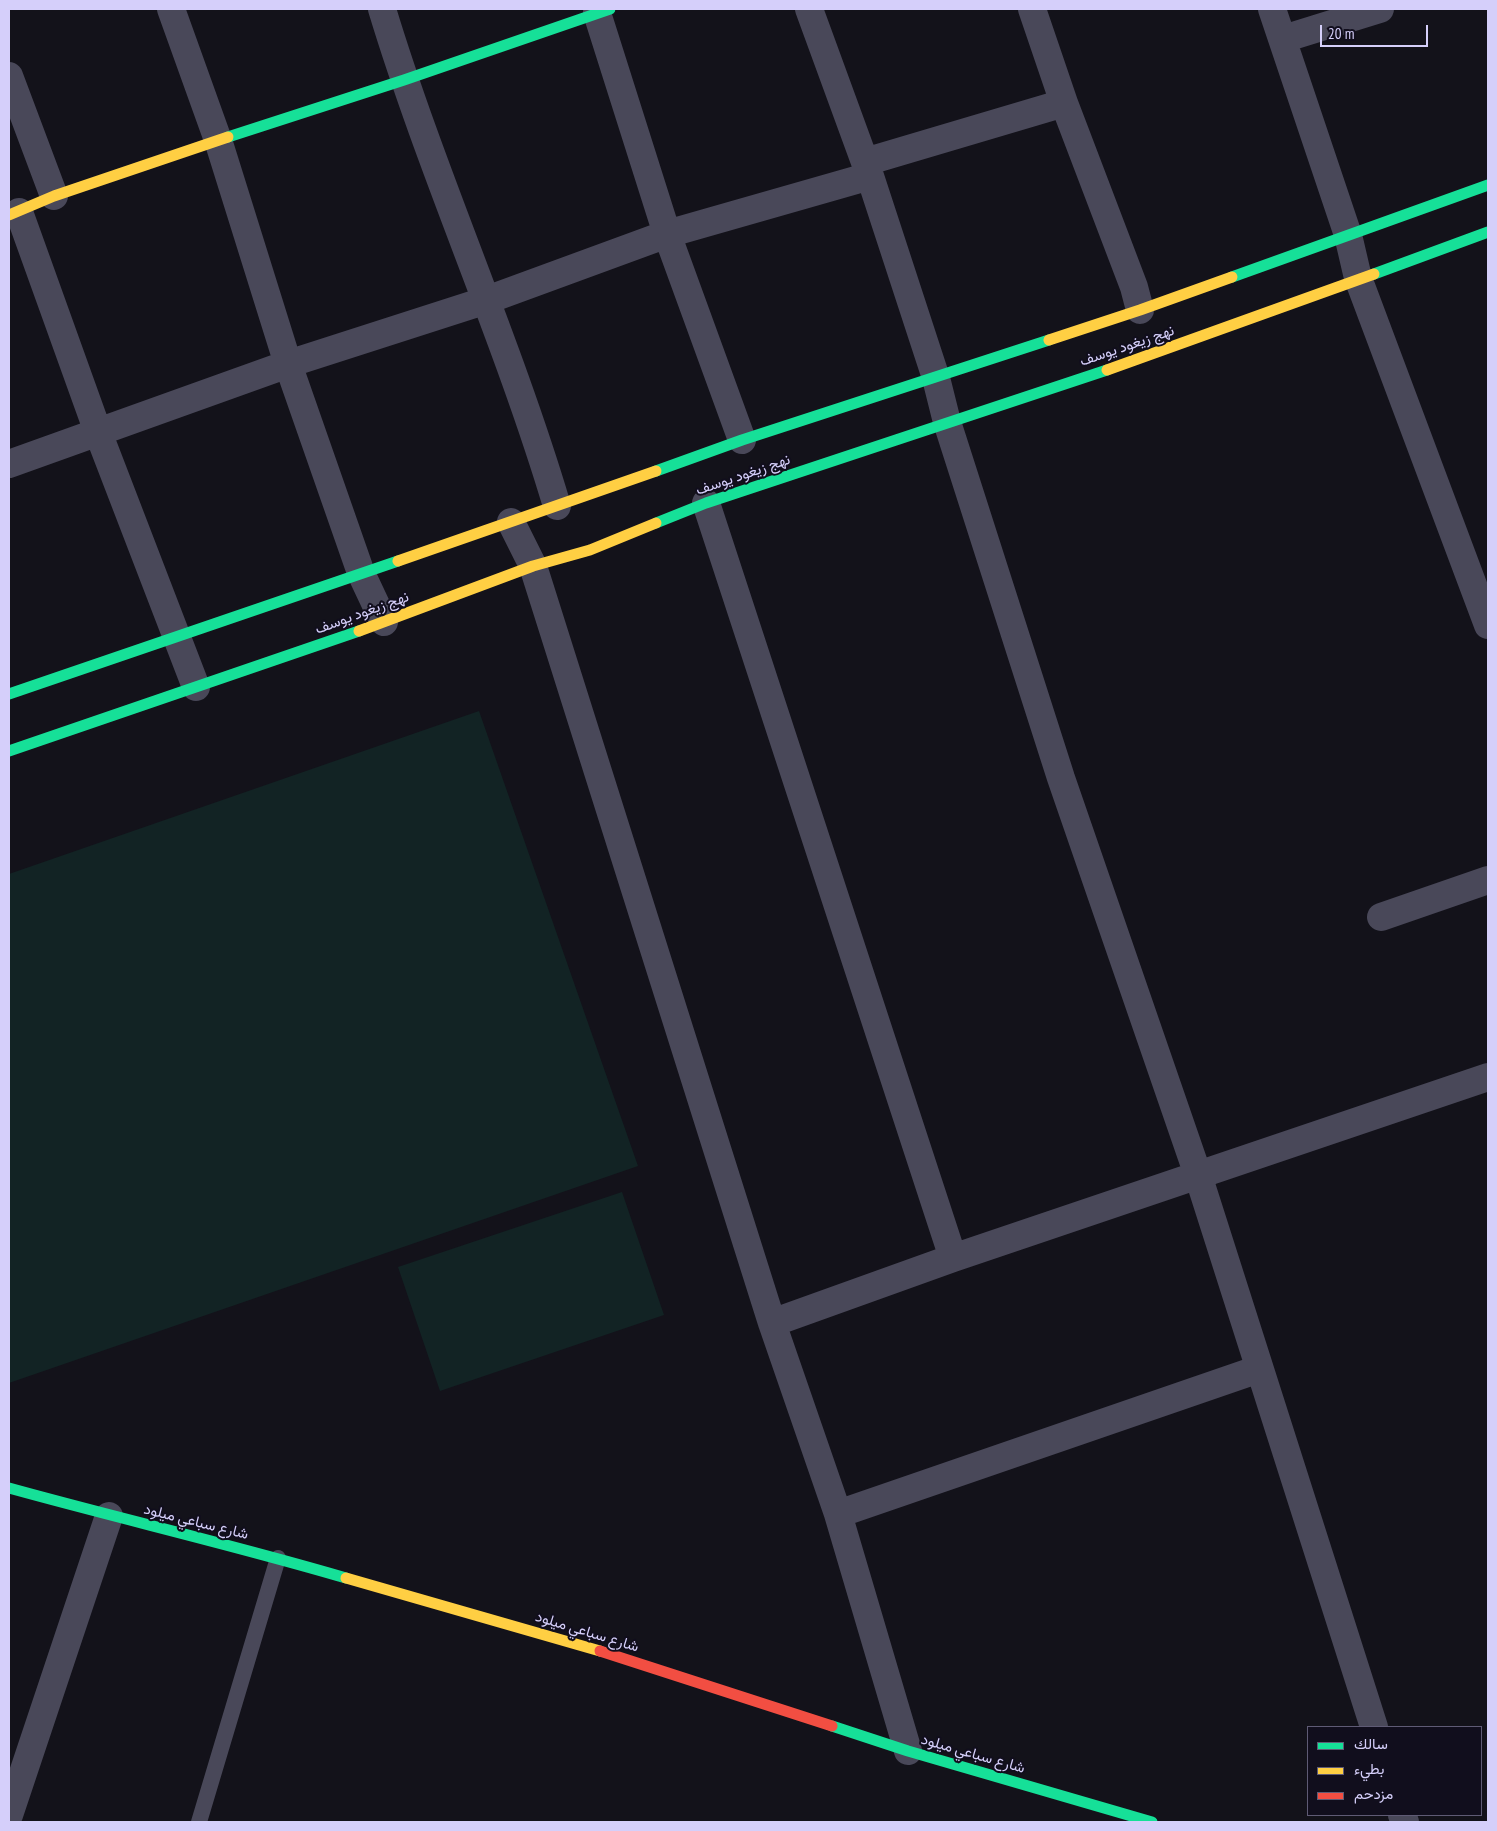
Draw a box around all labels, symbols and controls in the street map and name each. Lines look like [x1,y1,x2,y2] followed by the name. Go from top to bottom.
[1322,15,1430,47] scale bar
[1328,24,1354,43] text: 20 m
[1077,321,1177,371] street label: نهج زيغود يوسف
[693,450,793,500] street label: نهج زيغود يوسف
[313,588,411,638] street label: نهج زيغود يوسف
[142,1500,250,1544] street label: شارع سباعي ميلود
[533,1608,641,1656] street label: شارع سباعي ميلود
[1307,1726,1482,1816] legend
[919,1731,1027,1777] street label: شارع سباعي ميلود
[1354,1734,1388,1753] text: سالك
[1354,1759,1384,1778] text: بطيء
[1354,1784,1393,1803] text: مزدحم

